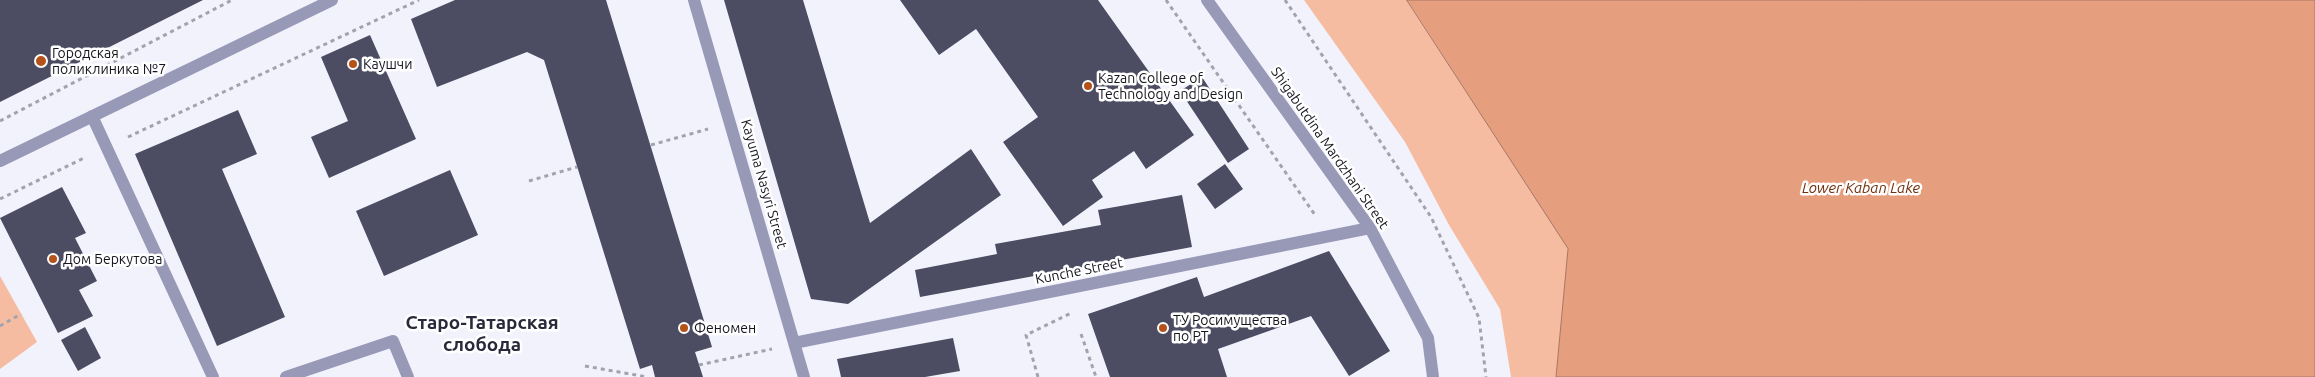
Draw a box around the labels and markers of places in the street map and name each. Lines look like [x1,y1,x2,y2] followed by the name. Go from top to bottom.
[52,45,166,78] place label: Городская поликлиника №7
[34,54,48,68] marker: Городская поликлиника №7
[363,56,412,72] place label: Каушчи
[347,58,359,70] marker: Каушчи
[1098,70,1243,102] place label: Kazan College of Technology and Design
[1082,80,1094,92] marker: Kazan College of Technology and Design
[63,251,162,267] place label: Дом Беркутова
[47,253,59,265] marker: Дом Беркутова
[1173,312,1287,344] place label: ТУ Росимущества по РТ
[694,320,756,336] place label: Феномен
[678,322,690,334] marker: Феномен
[1157,322,1169,334] marker: ТУ Росимущества по РТ

